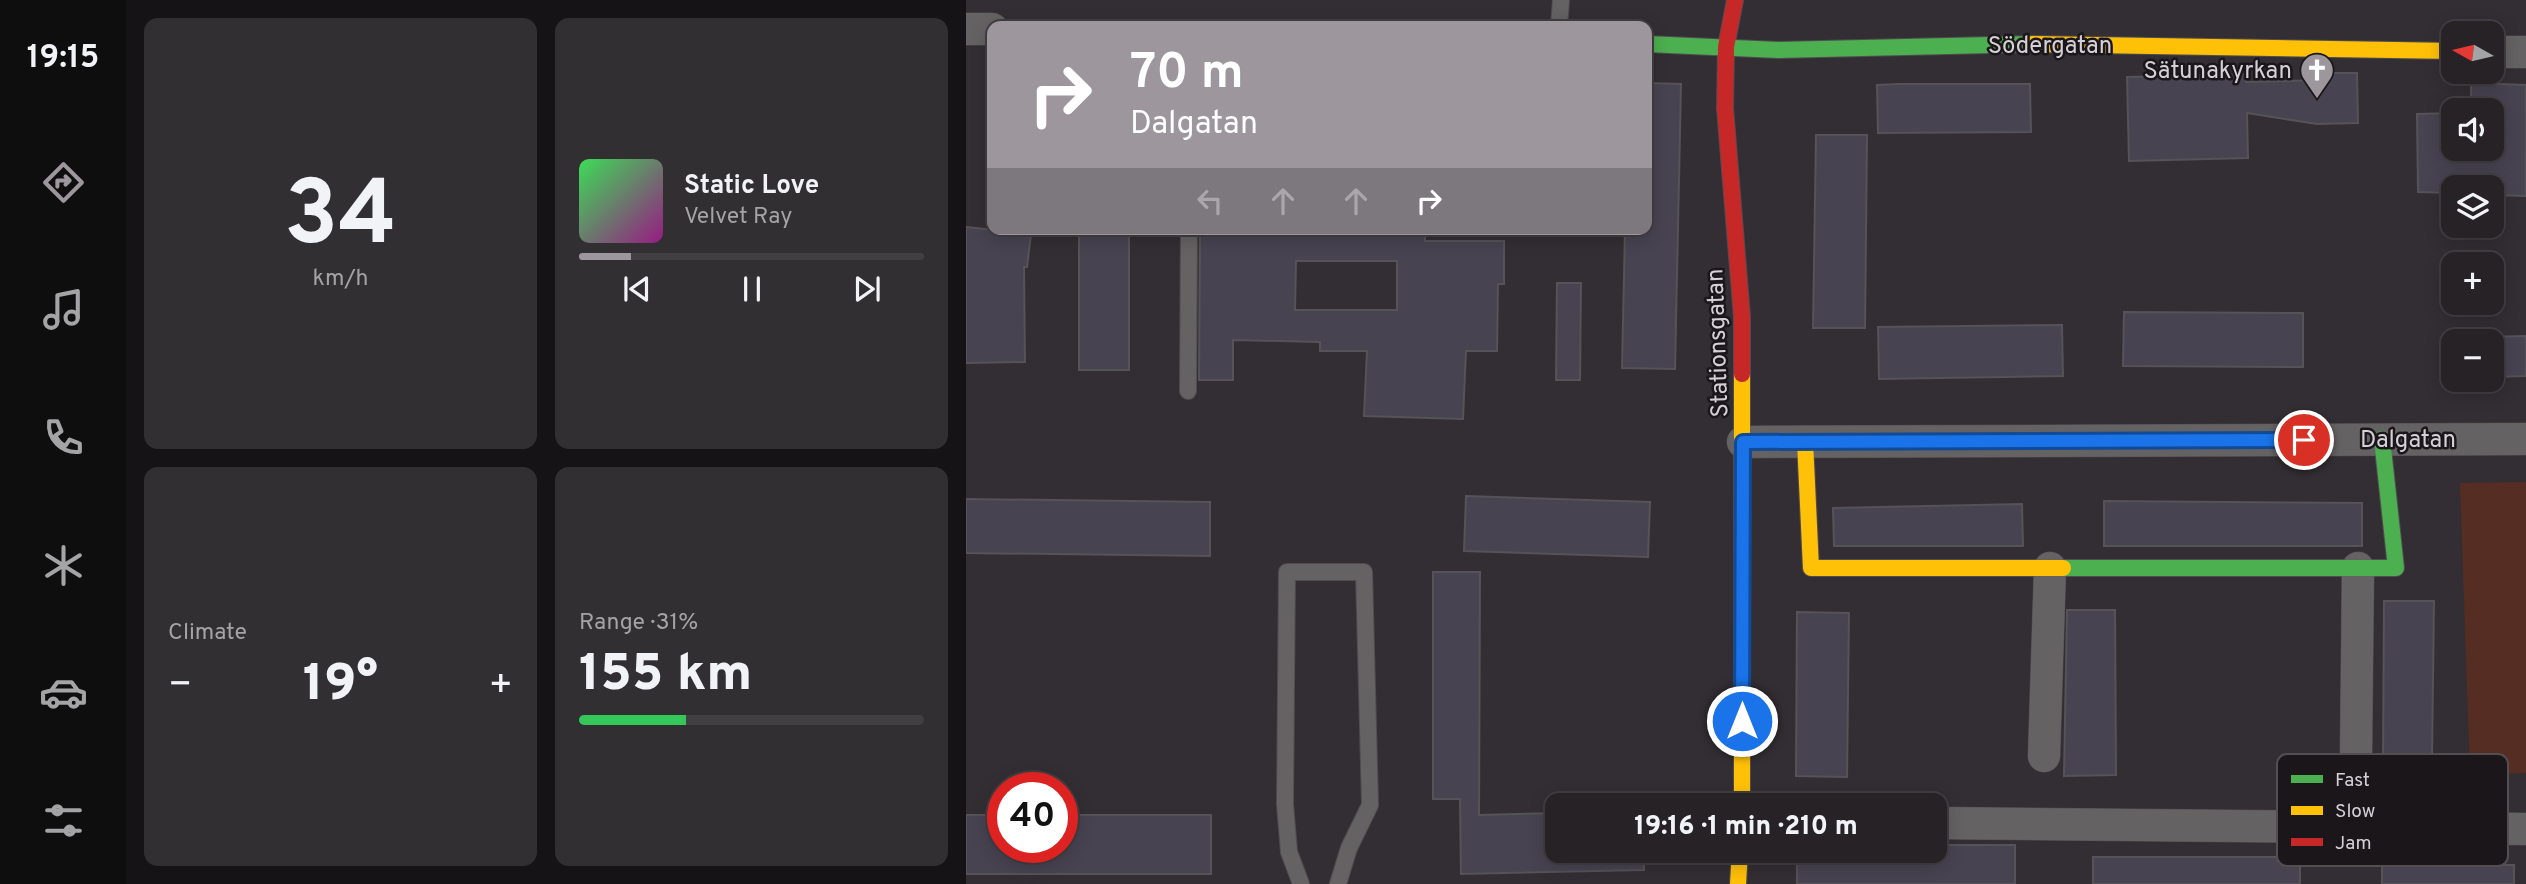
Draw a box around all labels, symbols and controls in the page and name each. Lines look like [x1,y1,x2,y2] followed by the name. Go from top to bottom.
[2441,21,2504,84] north arrow
[2441,21,2504,392] map controls
[1988,32,2112,62] street label: Södergatan
[27,39,99,79] text: 19:15
[1130,44,1244,106] text: 70 m
[1015,49,1106,140] icon: right
[2298,51,2336,100] church icon: Sätunakyrkan
[2143,57,2292,87] place label: Sätunakyrkan
[2441,98,2504,161] button: sound
[1130,105,1258,145] text: Dalgatan
[39,158,88,207] icon: directions
[284,162,397,277] text: 34
[684,170,819,203] text: Static Love
[2441,175,2504,238] button: layers
[1191,182,1229,220] icon: left
[1264,182,1302,220] icon: ahead
[1337,182,1375,220] icon: ahead
[1410,182,1448,220] icon: right
[684,203,792,232] text: Velvet Ray
[2441,252,2504,315] button: +
[313,265,368,294] text: km/h
[1701,268,1737,418] street label: Stationsgatan
[618,270,656,308] icon: previous
[733,270,771,308] icon: pause
[848,270,886,308] icon: next
[39,285,88,334] icon: music
[2441,329,2504,392] button: −
[2274,410,2334,470] pin
[39,413,88,462] icon: phone
[2285,421,2323,459] icon: arrive
[2360,426,2456,456] street label: Dalgatan
[39,541,88,590] icon: climate
[579,609,698,638] text: Range · 31%
[168,619,247,648] text: Climate
[579,643,752,709] text: 155 km
[303,653,378,719] text: 19°
[168,662,193,711] text: −
[488,662,513,711] text: +
[39,668,88,717] icon: car
[1705,684,1779,758] position arrow
[2277,754,2508,866] legend
[2335,769,2370,793] text: Fast
[987,772,1078,863] speed limit sign: 40
[39,796,88,845] icon: filters
[2335,800,2375,824] text: Slow
[1634,811,1858,844] text: 19:16 · 1 min · 210 m
[2335,832,2372,856] text: Jam

